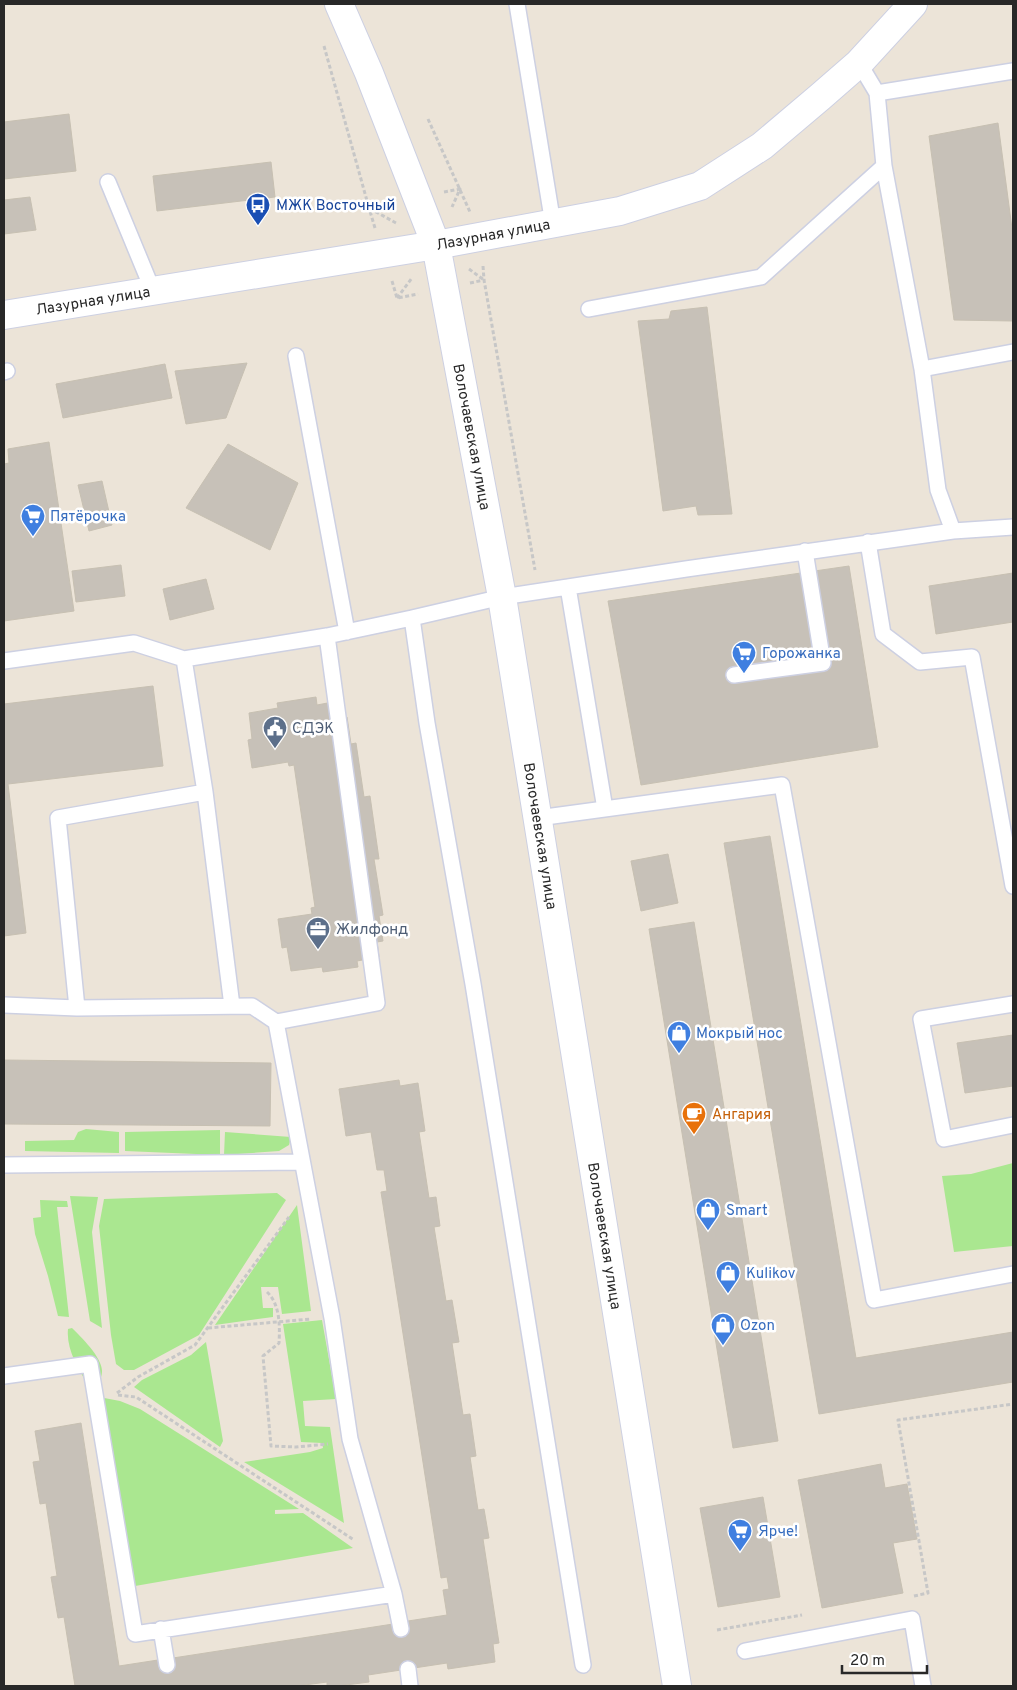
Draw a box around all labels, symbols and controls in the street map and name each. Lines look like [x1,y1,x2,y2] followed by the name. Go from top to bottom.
[245,192,271,226] bus stop icon: МЖК Восточный
[276,197,395,216] place label: МЖК Восточный
[435,216,552,256] street label: Лазурная улица
[34,283,152,321] street label: Лазурная улица
[447,362,494,512] street label: Волочаевская улица
[20,503,46,537] supermarket icon: Пятёрочка
[50,508,126,527] place label: Пятёрочка
[731,640,757,674] supermarket icon: Горожанка
[762,645,841,664] place label: Горожанка
[262,715,288,749] public building icon: СДЭК
[292,720,334,739] place label: СДЭК
[518,761,560,911] street label: Волочаевская улица
[305,916,331,950] office icon: Жилфонд
[336,921,408,940] place label: Жилфонд
[666,1020,692,1054] shop icon: Мокрый нос
[696,1025,783,1044] place label: Мокрый нос
[681,1101,707,1135] cafe icon: Ангария
[712,1106,771,1125] place label: Ангария
[582,1161,624,1311] street label: Волочаевская улица
[695,1197,721,1231] shop icon: Smart
[726,1202,768,1221] place label: Smart
[715,1260,741,1294] shop icon: Kulikov
[746,1265,796,1284] place label: Kulikov
[710,1312,736,1346] shop icon: Ozon
[740,1317,775,1336] place label: Ozon
[727,1518,753,1552] supermarket icon: Ярче!
[758,1523,798,1542] place label: Ярче!
[842,1642,927,1674] scale bar
[850,1652,885,1671] text: 20 m

